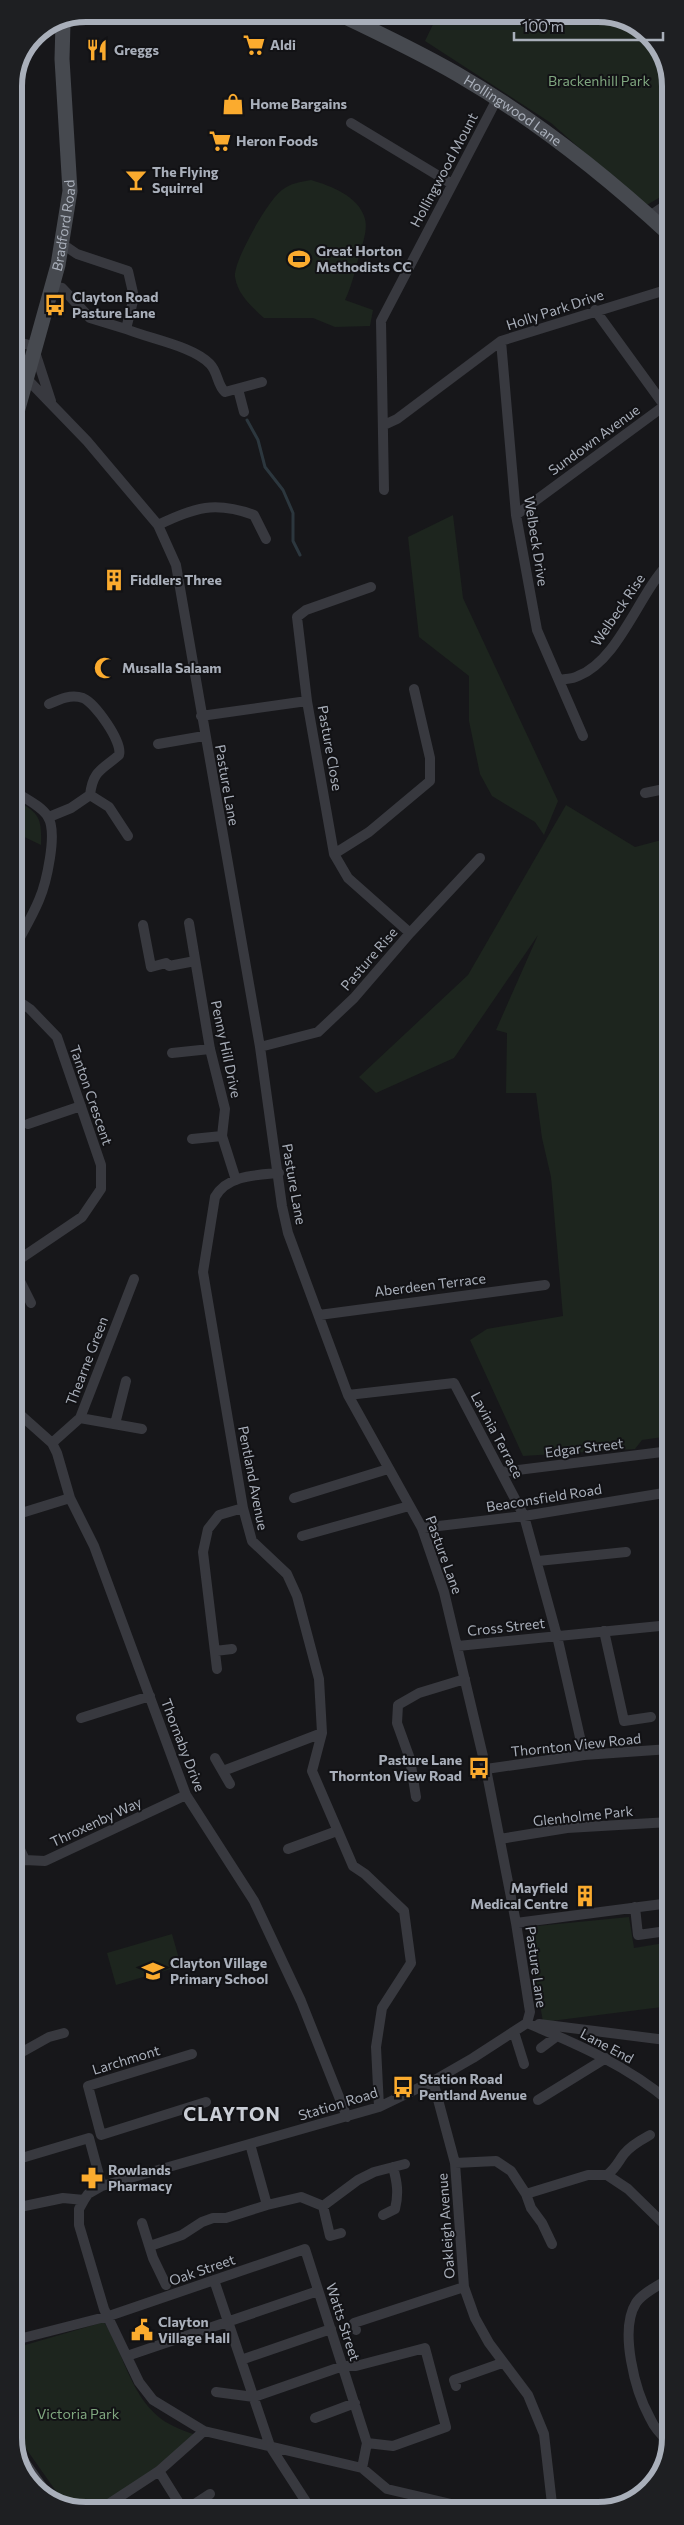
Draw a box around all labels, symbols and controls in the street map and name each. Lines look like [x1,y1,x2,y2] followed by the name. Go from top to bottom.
[514,10,663,42] scale bar
[522,17,564,35] text: 100 m
[241,32,267,58] supermarket icon: Aldi
[270,36,296,53] place label: Aldi
[84,37,110,63] restaurant icon: Greggs
[114,41,160,58] place label: Greggs
[461,71,565,149] street label: Hollingwood Lane
[548,72,650,89] park label: Brackenhill Park
[220,91,246,117] shop icon: Home Bargains
[250,95,348,112] place label: Home Bargains
[406,110,481,230] street label: Hollingwood Mount
[207,128,233,154] supermarket icon: Heron Foods
[236,132,318,149] place label: Heron Foods
[152,163,219,196] place label: The Flying Squirrel
[123,167,149,193] bar icon: The Flying Squirrel
[48,179,78,273] street label: Bradford Road
[316,242,412,275] place label: Great Horton Methodists CC
[286,246,312,272] sports icon: Great Horton Methodists CC
[504,286,606,333] street label: Holly Park Drive
[72,288,158,321] place label: Clayton Road Pasture Lane
[42,292,68,318] bus stop icon: Clayton Road Pasture Lane
[545,401,643,478] street label: Sundown Avenue
[521,495,552,587] street label: Welbeck Drive
[101,567,127,593] building icon: Fiddlers Three
[587,570,648,649] street label: Welbeck Rise
[130,571,222,588] place label: Fiddlers Three
[92,655,118,681] mosque icon: Musalla Salaam
[122,659,222,676] place label: Musalla Salaam
[315,704,346,792] street label: Pasture Close
[212,743,243,827] street label: Pasture Lane
[337,924,401,994] street label: Pasture Rise
[208,998,245,1099] street label: Penny Hill Drive
[66,1043,117,1147] street label: Tanton Crescent
[279,1142,310,1226] street label: Pasture Lane
[373,1269,487,1300] street label: Aberdeen Terrace
[62,1314,111,1408] street label: Thearne Green
[468,1389,527,1481] street label: Lavinia Terrace
[235,1424,272,1532] street label: Pentland Avenue
[544,1434,624,1461] street label: Edgar Street
[485,1480,603,1515] street label: Beaconsfield Road
[422,1513,467,1596] street label: Pasture Lane
[466,1614,546,1639] street label: Cross Street
[158,1696,209,1794] street label: Thornaby Drive
[510,1729,642,1760] street label: Thornton View Road
[329,1751,462,1784] place label: Pasture Lane Thornton View Road
[466,1755,492,1781] bus stop icon: Pasture Lane Thornton View Road
[47,1793,144,1850] street label: Throxenby Way
[532,1802,634,1829] street label: Glenholme Park
[471,1879,568,1912] place label: Mayfield Medical Centre
[572,1883,598,1909] building icon: Mayfield Medical Centre
[522,1925,551,2009] street label: Pasture Lane
[170,1954,268,1987] place label: Clayton Village Primary School
[140,1958,166,1984] school or university icon: Clayton Village Primary School
[578,2024,637,2067] street label: Lane End
[90,2041,162,2078] street label: Larchmont
[419,2070,527,2103] place label: Station Road Pentland Avenue
[390,2074,416,2100] bus stop icon: Station Road Pentland Avenue
[296,2083,380,2124] street label: Station Road
[183,2102,281,2125] district label: CLAYTON
[108,2161,173,2194] place label: Rowlands Pharmacy
[79,2165,105,2191] pharmacy icon: Rowlands Pharmacy
[433,2173,458,2279] street label: Oakleigh Avenue
[167,2250,237,2289] street label: Oak Street
[323,2281,364,2363] street label: Watts Street
[158,2313,230,2346] place label: Clayton Village Hall
[129,2317,155,2343] public building icon: Clayton Village Hall
[37,2405,120,2422] park label: Victoria Park

